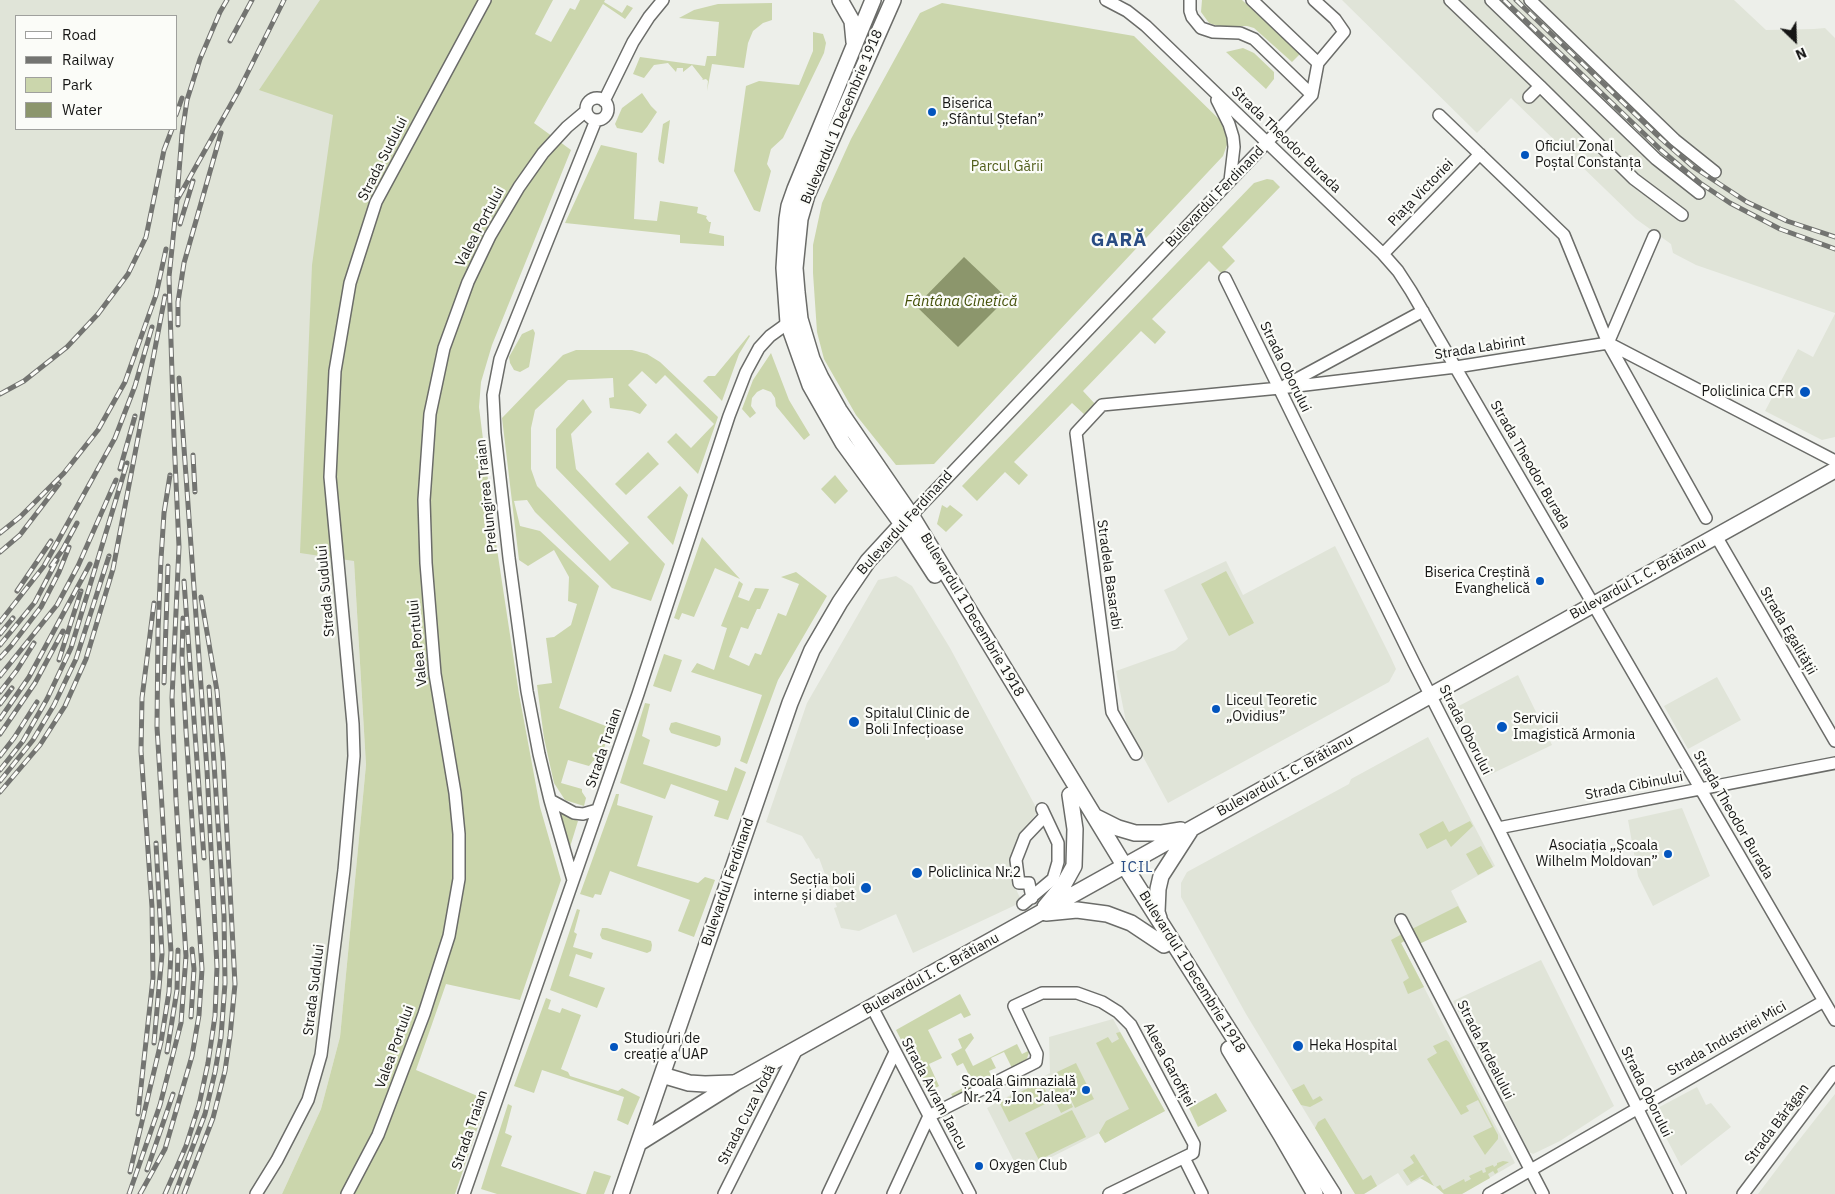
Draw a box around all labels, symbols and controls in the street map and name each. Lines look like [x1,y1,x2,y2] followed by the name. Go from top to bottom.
[15,15,178,130] legend
[1770,15,1820,65] north arrow
[62,25,97,44] text: Road
[798,27,886,207] street label: Bulevardul 1 Decembrie 1918
[1793,43,1809,64] text: N
[62,50,114,69] text: Railway
[62,75,92,94] text: Park
[1228,83,1344,197] street label: Strada Theodor Burada
[942,96,1044,128] place label: Biserica „Sfântul Ștefan”
[62,100,102,119] text: Water
[926,106,938,118] marker: Biserica „Sfântul Ștefan”
[355,114,411,204] street label: Strada Sudului
[1535,139,1641,172] place label: Oficiul Zonal Poștal Constanța
[1162,143,1268,251] street label: Bulevardul Ferdinand
[1519,149,1531,161] marker: Oficiul Zonal Poștal Constanța
[1385,156,1457,230] street label: Piața Victoriei
[971,159,1043,175] park label: Parcul Gării
[452,185,508,269] street label: Valea Portului
[1090,230,1148,252] district label: GARĂ
[905,293,1017,311] water label: Fântâna Cinetică
[1256,319,1314,415] street label: Strada Oborului
[1433,332,1527,364] street label: Strada Labirint
[1702,384,1794,400] place label: Policlinica CFR
[1798,385,1812,399] marker: Policlinica CFR
[1486,398,1574,532] street label: Strada Theodor Burada
[473,438,501,554] street label: Prelungirea Traian
[854,467,956,579] street label: Bulevardul Ferdinand
[1093,519,1125,631] street label: Stradela Basarabi
[916,530,1028,700] street label: Bulevardul 1 Decembrie 1918
[1567,535,1709,623] street label: Bulevardul I. C. Brătianu
[314,544,338,638] street label: Strada Sudului
[1424,565,1530,598] place label: Biserica Creștină Evanghelică
[1534,575,1546,587] marker: Biserica Creștină Evanghelică
[1756,584,1820,678] street label: Strada Egalității
[405,599,431,687] street label: Valea Portului
[1435,682,1495,778] street label: Strada Oborului
[1226,693,1317,726] place label: Liceul Teoretic „Ovidius”
[1210,703,1222,715] marker: Liceul Teoretic „Ovidius”
[582,706,626,790] street label: Strada Traian
[865,706,970,739] place label: Spitalul Clinic de Boli Infecțioase
[1513,711,1635,744] place label: Servicii Imagistică Armonia
[847,715,861,729] marker: Spitalul Clinic de Boli Infecțioase
[1495,720,1509,734] marker: Servicii Imagistică Armonia
[1214,732,1356,820] street label: Bulevardul I. C. Brătianu
[1689,748,1777,882] street label: Strada Theodor Burada
[1584,768,1684,804] street label: Strada Cibinului
[698,816,758,948] street label: Bulevardul Ferdinand
[1536,838,1658,870] place label: Asociația „Școala Wilhelm Moldovan”
[1662,848,1674,860] marker: Asociația „Școala Wilhelm Moldovan”
[1120,859,1154,877] district label: ICIL
[928,865,1021,881] place label: Policlinica Nr.2
[910,866,924,880] marker: Policlinica Nr.2
[753,872,855,904] place label: Secția boli interne și diabet
[859,881,873,895] marker: Secția boli interne și diabet
[1135,888,1249,1056] street label: Bulevardul 1 Decembrie 1918
[860,930,1002,1018] street label: Bulevardul I. C. Brătianu
[300,943,328,1037] street label: Strada Sudului
[1453,998,1517,1102] street label: Strada Ardealului
[1665,998,1789,1080] street label: Strada Industriei Mici
[372,1003,418,1091] street label: Valea Portului
[1140,1020,1198,1110] street label: Aleea Garofiței
[624,1031,708,1064] place label: Studiouri de creație a UAP
[897,1035,971,1153] street label: Strada Avram Iancu
[1309,1038,1397,1054] place label: Heka Hospital
[1291,1039,1305,1053] marker: Heka Hospital
[608,1041,620,1053] marker: Studiouri de creație a UAP
[1617,1044,1675,1140] street label: Strada Oborului
[715,1062,779,1168] street label: Strada Cuza Vodă
[961,1074,1076,1106] place label: Școala Gimnazială Nr. 24 „Ion Jalea”
[1741,1080,1813,1168] street label: Strada Bărăgan
[1080,1084,1092,1096] marker: Școala Gimnazială Nr. 24 „Ion Jalea”
[448,1088,492,1172] street label: Strada Traian
[989,1158,1067,1174] place label: Oxygen Club
[973,1160,985,1172] marker: Oxygen Club

